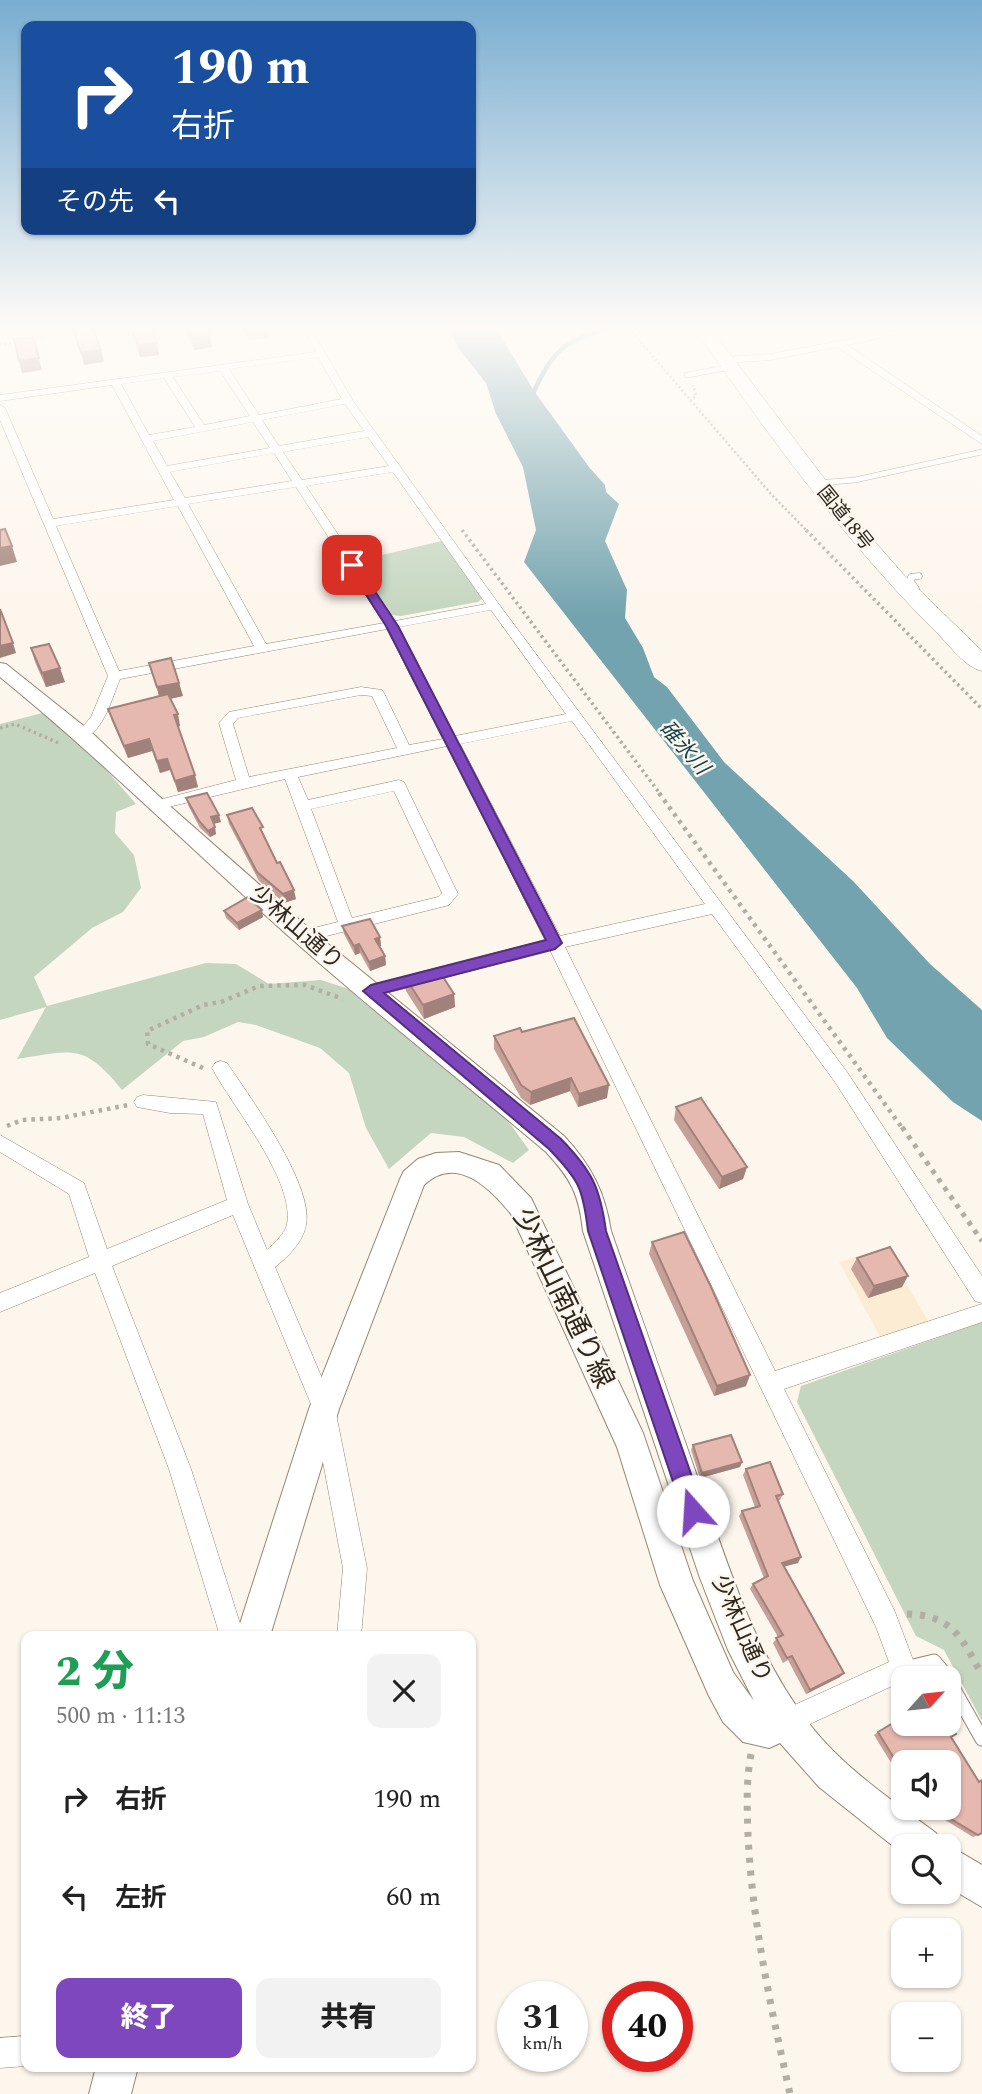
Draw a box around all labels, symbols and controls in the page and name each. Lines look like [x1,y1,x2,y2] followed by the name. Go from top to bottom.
[171,31,310,106] text: 190 m
[56,49,147,140] icon: right
[171,102,235,151] text: 右折
[56,182,134,222] text: その先
[148,182,186,220] icon: left
[810,479,880,557] street label: 国道18号
[322,535,382,595] pin
[333,546,371,584] icon: arrive
[651,714,718,784] water label: 碓氷川
[241,877,351,979] street label: 少林山通り
[501,1200,625,1396] street label: 少林山南通り線
[656,1474,730,1548] position arrow
[702,1569,780,1689] street label: 少林山通り
[56,1641,134,1704] text: 2 分
[367,1654,441,1728] button: close
[891,1666,961,1736] north arrow
[891,1666,961,2072] map controls
[56,1699,185,1734] text: 500 m · 11:13
[891,1750,961,1820] button: sound
[373,1779,441,1819] text: 190 m
[56,1780,94,1818] icon: right
[115,1780,167,1820] text: 右折
[891,1834,961,1904] button: search
[386,1877,441,1917] text: 60 m
[56,1878,94,1916] icon: left
[115,1878,167,1918] text: 左折
[891,1918,961,1988] button: +
[56,1978,242,2058] button: 終了
[256,1978,441,2058] button: 共有
[602,1981,693,2072] speed limit sign: 40
[523,1991,562,2044] text: 31
[891,2002,961,2072] button: −
[522,2030,563,2057] text: km/h

